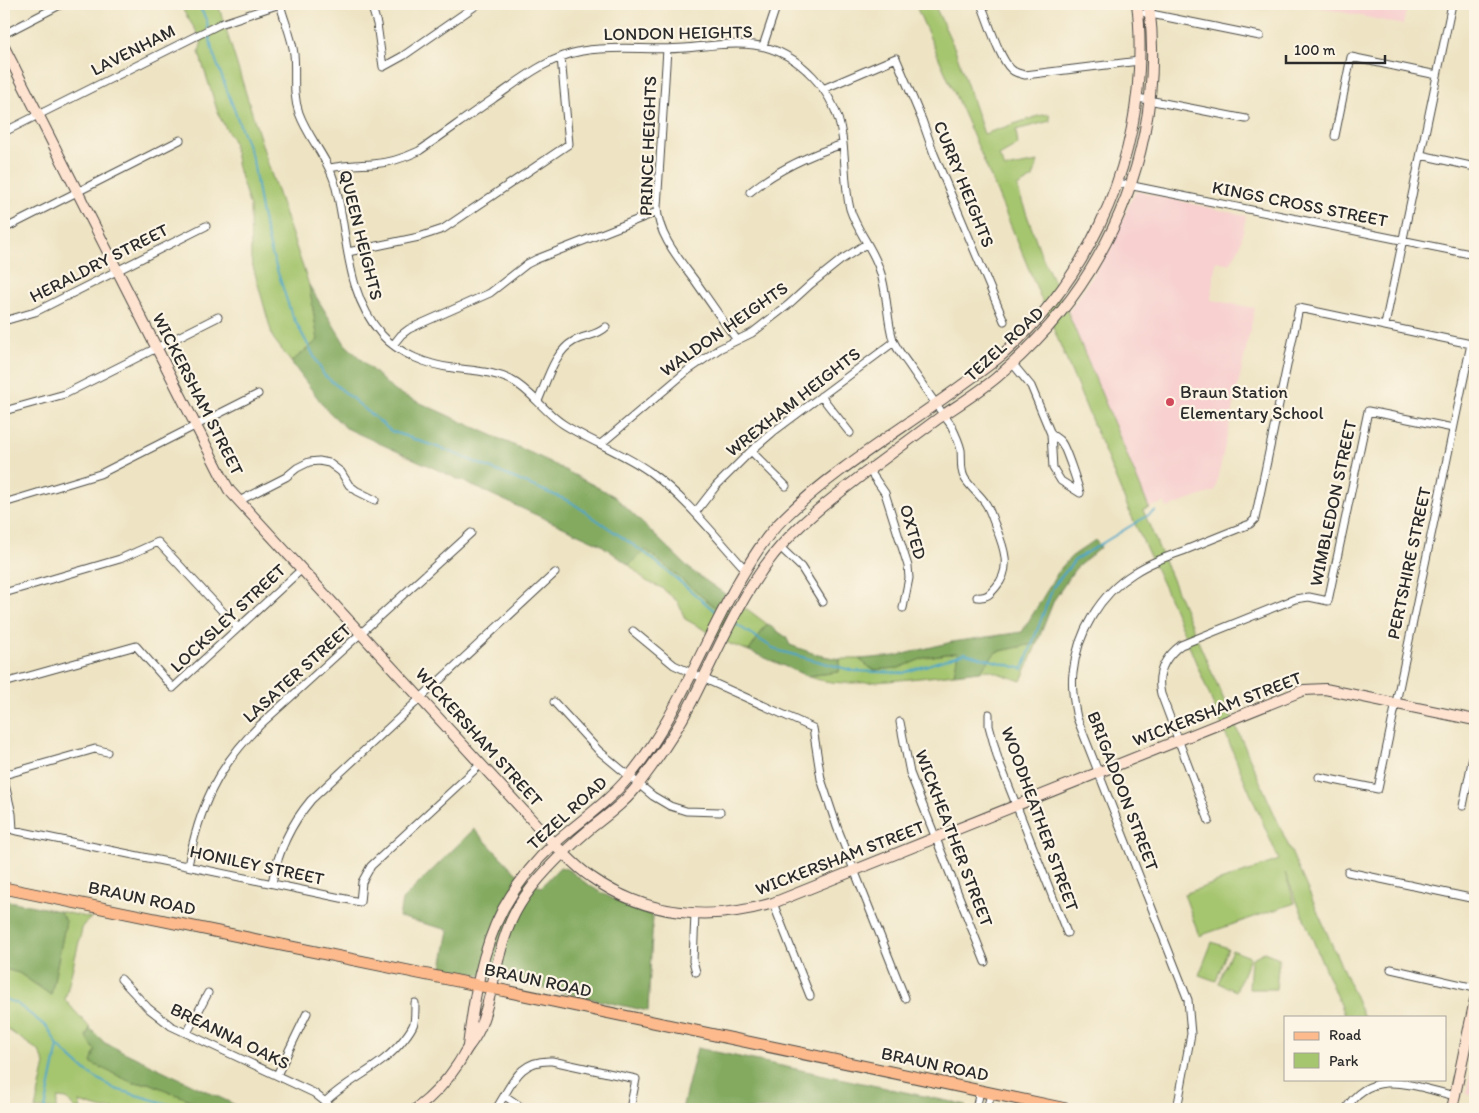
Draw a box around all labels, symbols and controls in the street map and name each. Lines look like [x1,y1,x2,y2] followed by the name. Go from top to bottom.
[87,19,179,81] street label: LAVENHAM
[603,21,753,45] street label: LONDON HEIGHTS
[1286,32,1385,64] scale bar
[1294,41,1336,59] text: 100 m
[635,76,661,216] street label: PRINCE HEIGHTS
[929,118,999,250] street label: CURRY HEIGHTS
[334,168,388,302] street label: QUEEN HEIGHTS
[1210,176,1390,232] street label: KINGS CROSS STREET
[26,218,172,308] street label: HERALDRY STREET
[656,277,792,381] street label: WALDON HEIGHTS
[960,302,1048,386] street label: TEZEL ROAD
[147,309,249,479] street label: WICKERSHAM STREET
[721,343,865,461] street label: WREXHAM HEIGHTS
[1180,381,1324,424] place label: Braun Station Elementary School
[1164,396,1176,408] marker: Braun Station Elementary School
[1305,418,1361,588] street label: WIMBLEDON STREET
[1382,485,1436,641] street label: PERTSHIRE STREET
[895,502,931,562] street label: OXTED
[166,559,290,677] street label: LOCKSLEY STREET
[238,619,356,727] street label: LASATER STREET
[411,663,547,811] street label: WICKERSHAM STREET
[1129,667,1305,751] street label: WICKERSHAM STREET
[1082,708,1164,874] street label: BRIGADOON STREET
[996,724,1084,914] street label: WOODHEATHER STREET
[910,746,998,930] street label: WICKHEATHER STREET
[522,771,612,855] street label: TEZEL ROAD
[752,816,928,900] street label: WICKERSHAM STREET
[188,840,326,890] street label: HONILEY STREET
[86,876,198,920] street label: BRAUN ROAD
[482,958,594,1002] street label: BRAUN ROAD
[167,998,293,1074] street label: BREANNA OAKS
[1284,1016,1446,1080] legend
[1329,1026,1362,1044] text: Road
[879,1042,991,1086] street label: BRAUN ROAD
[1329,1052,1359,1070] text: Park

